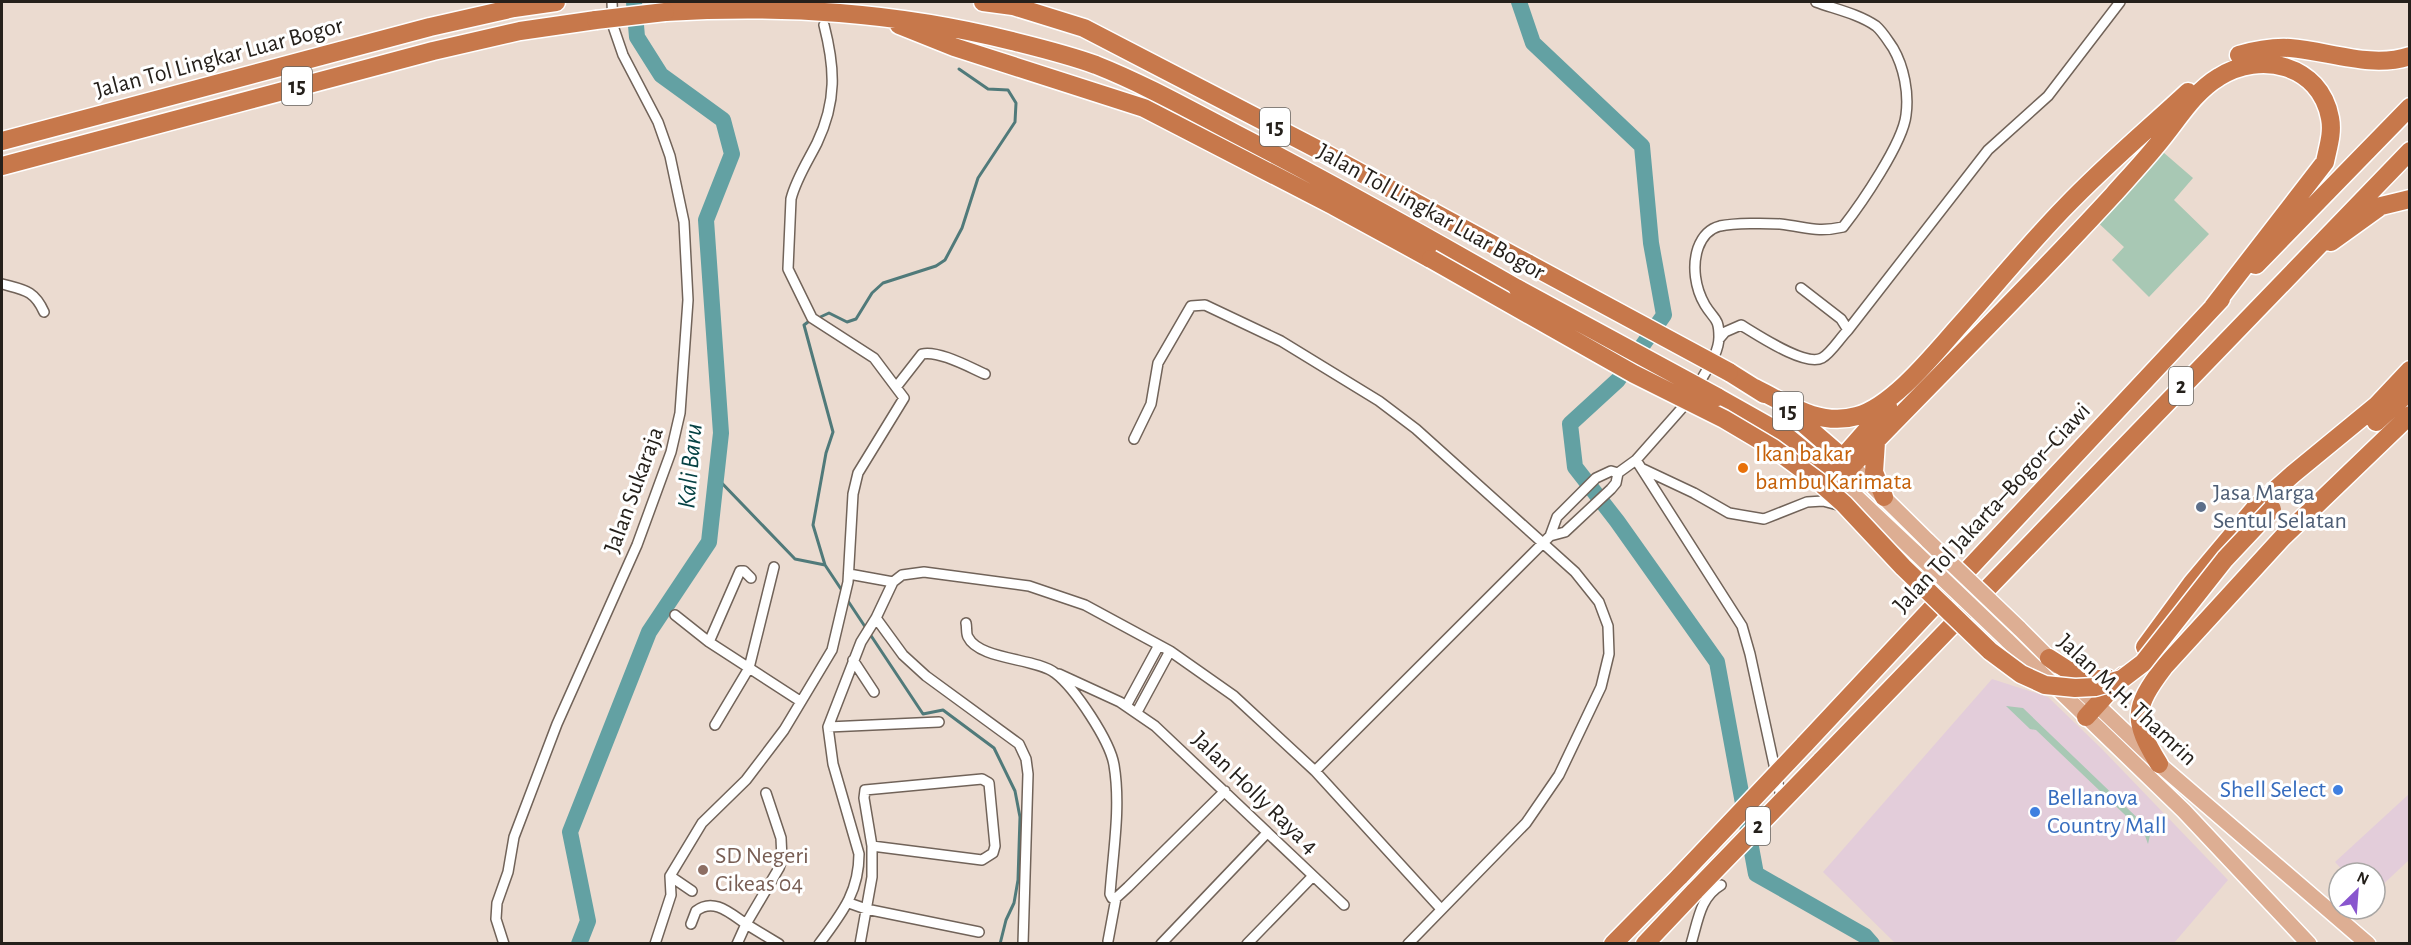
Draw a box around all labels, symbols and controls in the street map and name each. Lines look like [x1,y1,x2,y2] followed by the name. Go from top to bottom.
[92,13,346,103] street label: Jalan Tol Lingkar Luar Bogor
[282,67,312,105] road number: 15
[1260,108,1290,146] road number: 15
[1313,139,1549,285] street label: Jalan Tol Lingkar Luar Bogor
[2169,367,2193,405] road number: 2
[1773,392,1803,430] road number: 15
[1889,399,2095,617] street label: Jalan Tol Jakarta–Bogor–Ciawi
[673,422,707,510] water label: Kali Baru
[600,424,668,556] street label: Jalan Sukaraja
[1755,442,1912,494] place label: Ikan bakar bambu Karimata
[1736,461,1750,475] marker: Ikan bakar bambu Karimata
[2213,481,2347,533] place label: Jasa Marga Sentul Selatan
[2194,500,2208,514] marker: Jasa Marga Sentul Selatan
[2053,630,2201,770] street label: Jalan M.H. Thamrin
[1187,727,1323,859] street label: Jalan Holly Raya 4
[2220,778,2326,802] place label: Shell Select
[2331,783,2345,797] marker: Shell Select
[2047,786,2167,838] place label: Bellanova Country Mall
[2028,805,2042,819] marker: Bellanova Country Mall
[1746,807,1770,845] road number: 2
[715,844,809,896] place label: SD Negeri Cikeas 04
[2327,861,2387,921] north arrow
[696,863,710,877] marker: SD Negeri Cikeas 04
[2354,869,2371,888] text: N

